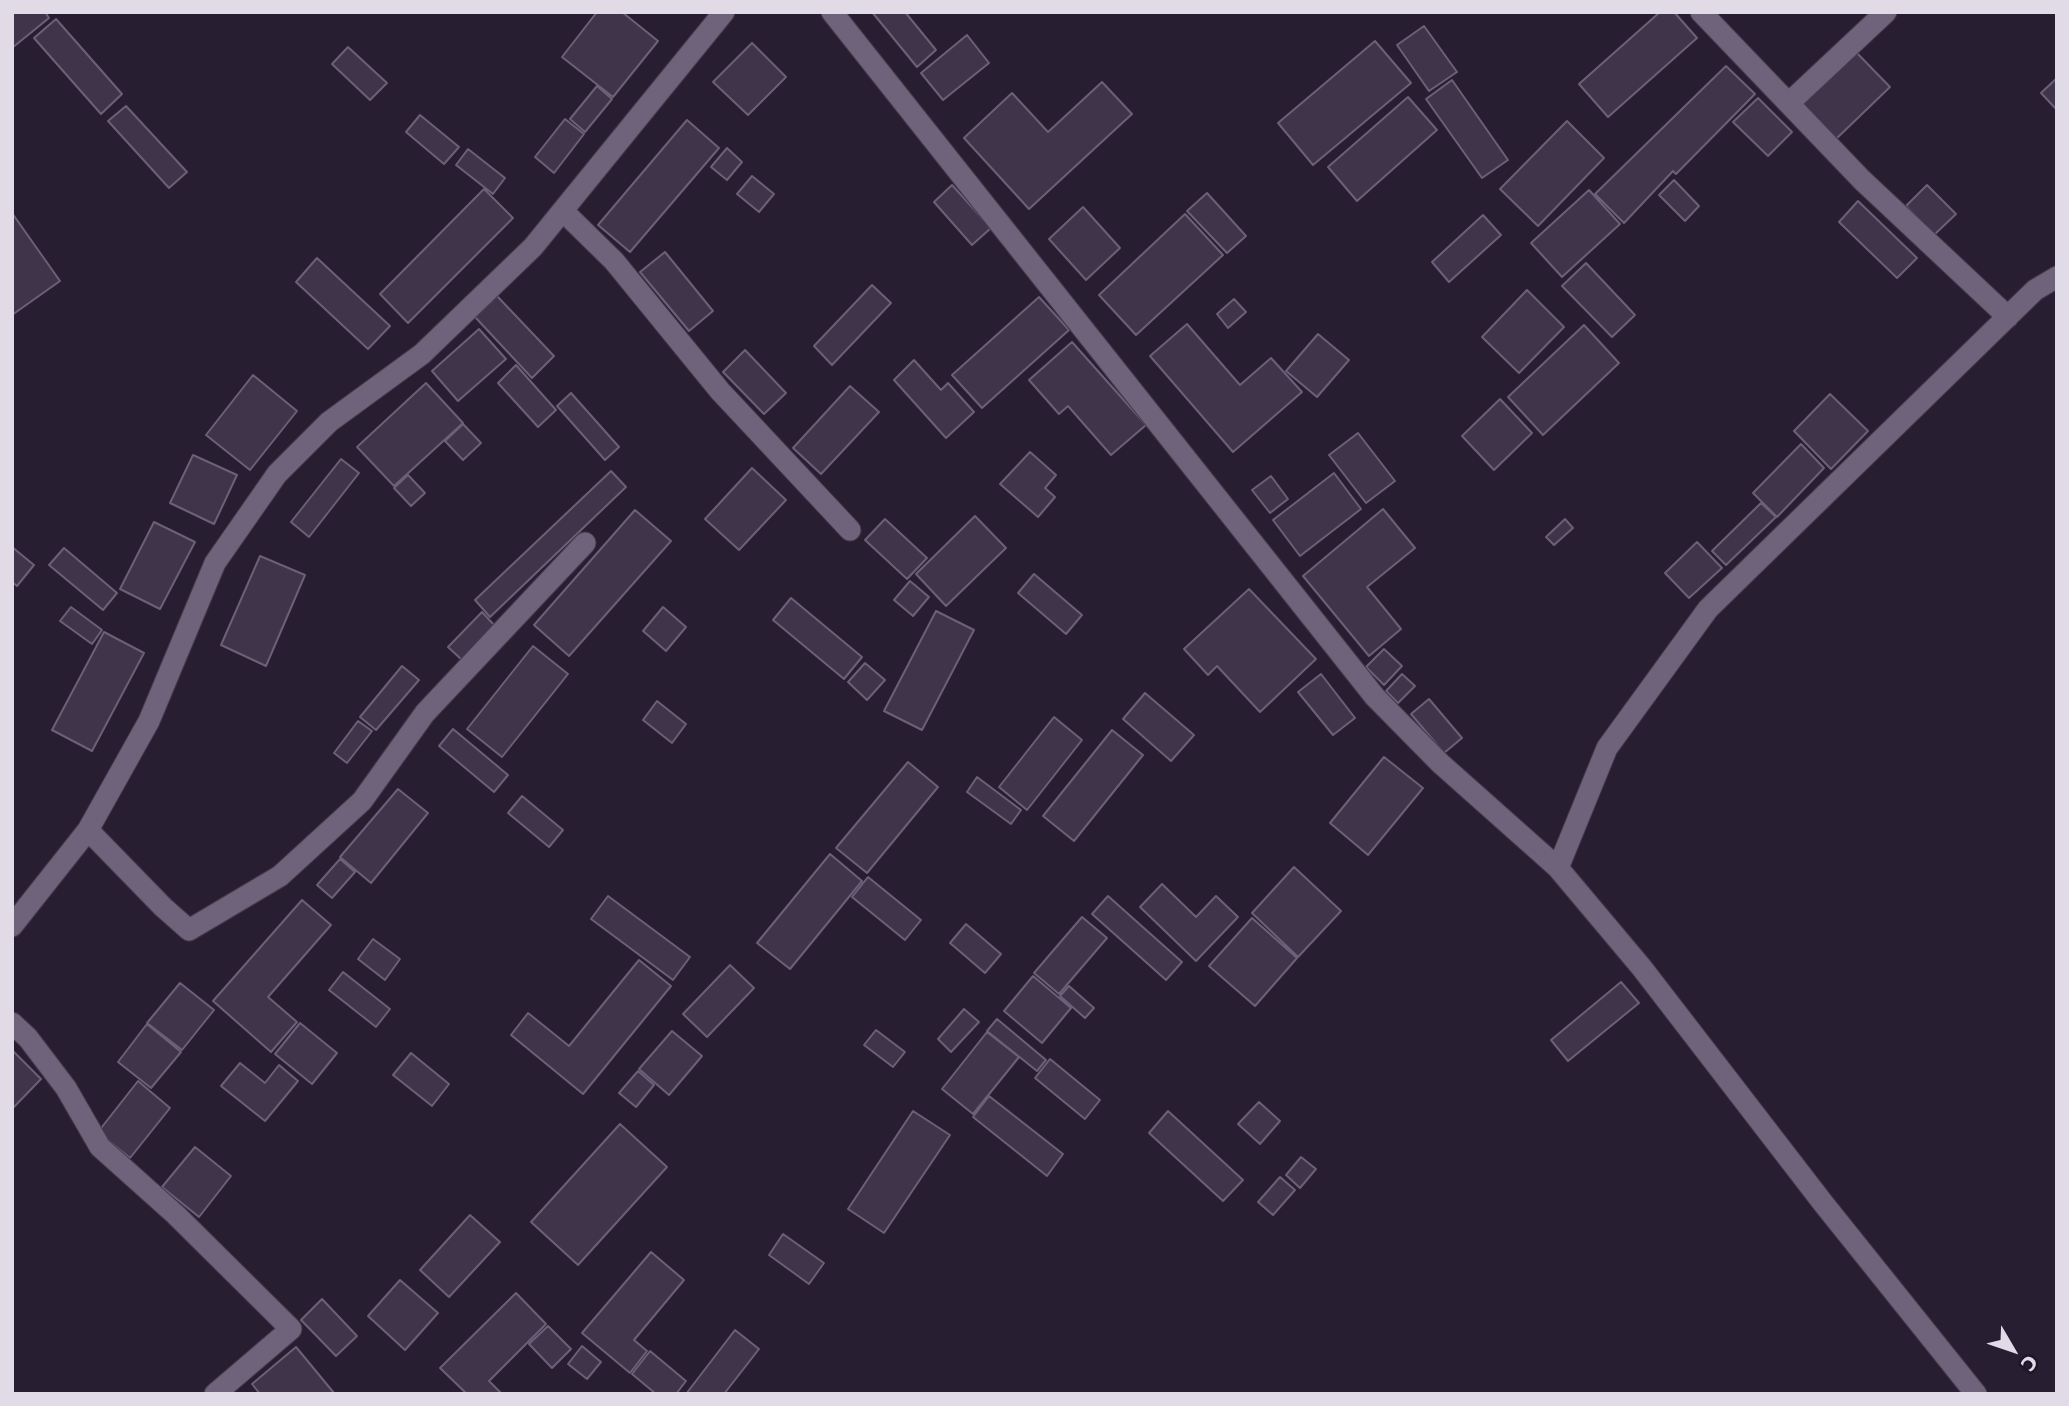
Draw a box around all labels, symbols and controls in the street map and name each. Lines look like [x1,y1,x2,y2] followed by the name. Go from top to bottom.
[1978,1315,2048,1385] north arrow
[2016,1351,2042,1376] text: С

